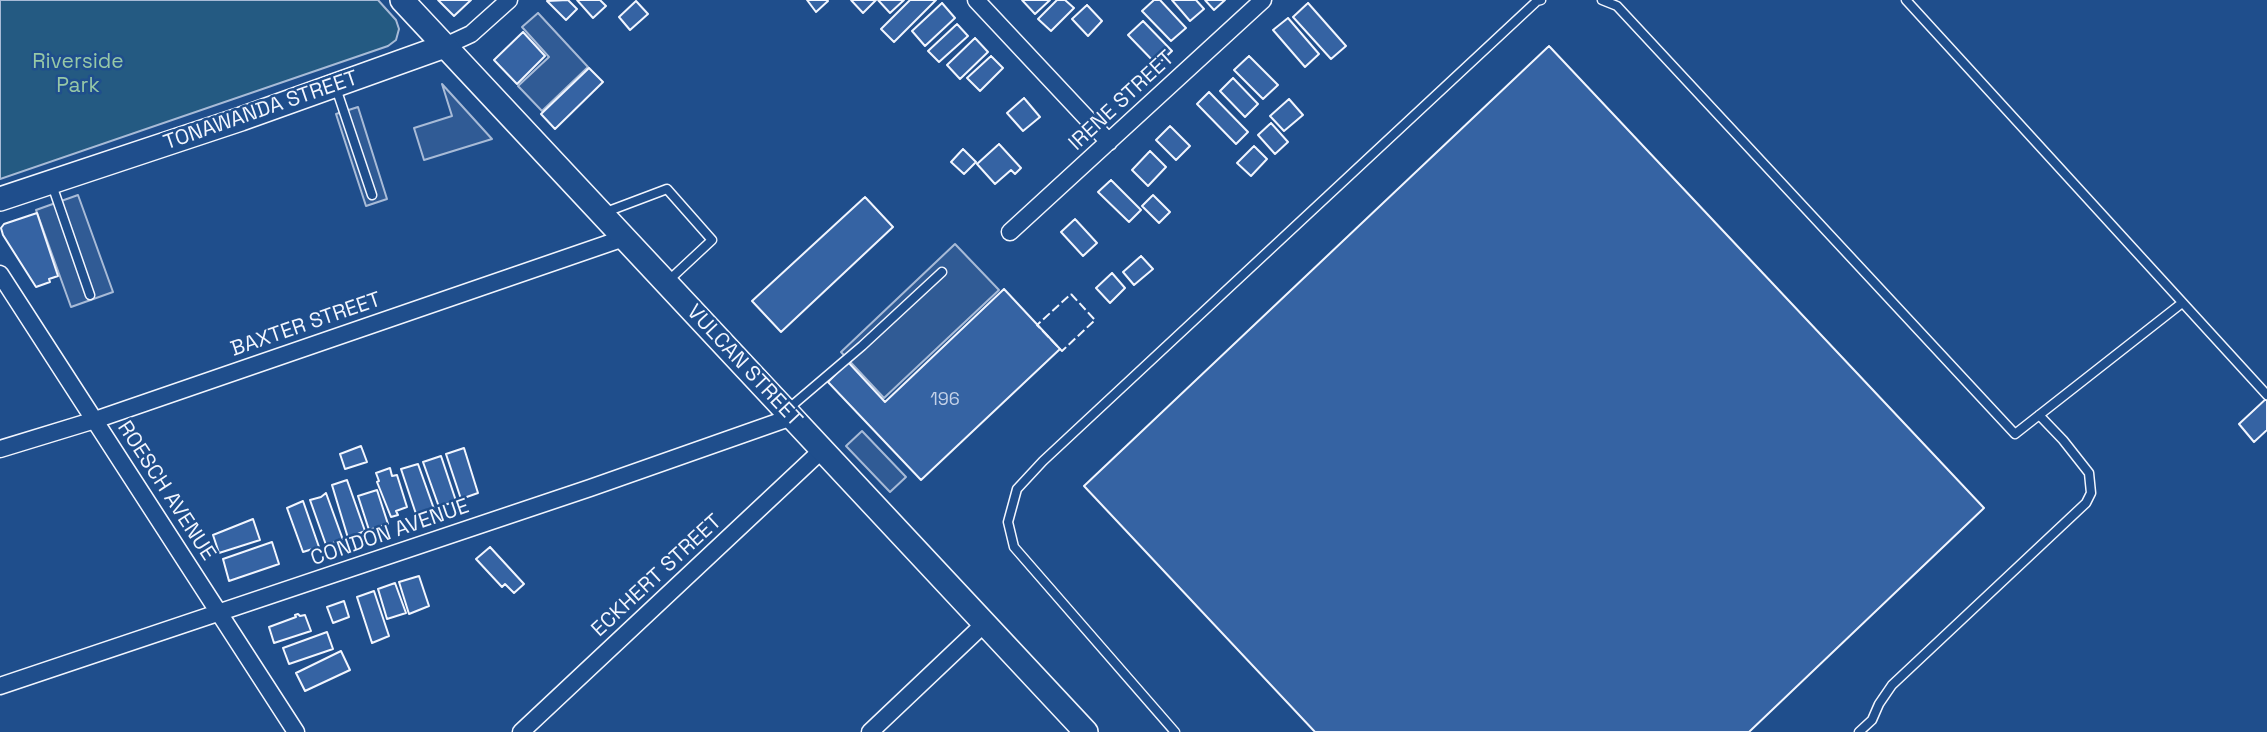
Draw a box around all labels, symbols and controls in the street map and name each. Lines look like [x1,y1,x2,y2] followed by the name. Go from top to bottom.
[1064,46,1180,156] street label: IRENE STREET
[32,49,124,99] park label: Riverside Park
[161,66,361,156] street label: TONAWANDA STREET
[228,288,384,362] street label: BAXTER STREET
[681,300,807,432] street label: VULCAN STREET
[930,389,960,411] house number: 196
[111,416,221,566] street label: ROESCH AVENUE
[308,494,472,572] street label: CONDON AVENUE
[587,509,727,643] street label: ECKHERT STREET

